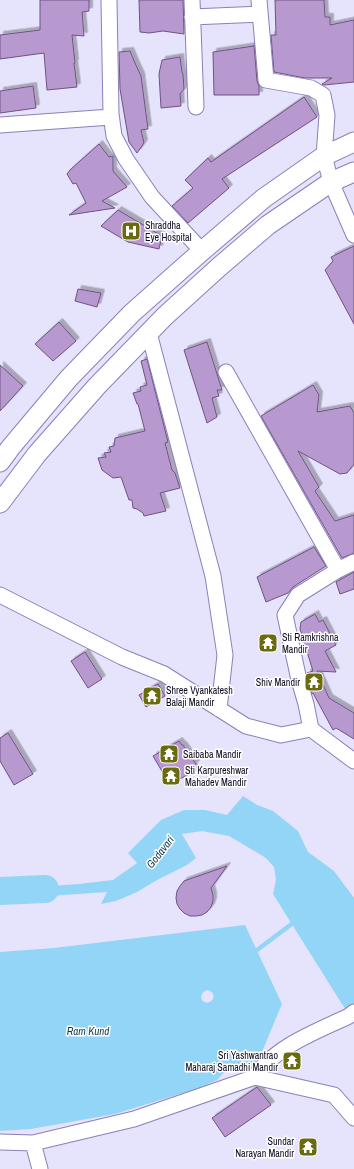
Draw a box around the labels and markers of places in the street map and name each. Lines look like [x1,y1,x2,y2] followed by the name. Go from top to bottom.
[145,219,192,244] place label: Shraddha Eye Hospital
[120,220,142,242] hospital icon: Shraddha Eye Hospital
[282,631,339,656] place label: Sti Ramkrishna Mandir
[257,632,279,654] temple icon: Sti Ramkrishna Mandir
[303,671,325,693] temple icon: Shiv Mandir
[256,676,300,689] place label: Shiv Mandir
[166,684,233,709] place label: Shree Vyankatesh Balaji Mandir
[141,685,163,707] temple icon: Shree Vyankatesh Balaji Mandir
[158,743,180,765] temple icon: Saibaba Mandir
[183,748,242,761] place label: Saibaba Mandir
[185,764,249,789] place label: Sti Karpureshwar Mahadev Mandir
[160,765,182,787] temple icon: Sti Karpureshwar Mahadev Mandir
[185,1049,278,1074] place label: Sri Yashwantrao Maharaj Samadhi Mandir
[281,1050,303,1072] temple icon: Sri Yashwantrao Maharaj Samadhi Mandir
[235,1135,294,1160] place label: Sundar Narayan Mandir
[297,1136,319,1158] temple icon: Sundar Narayan Mandir

